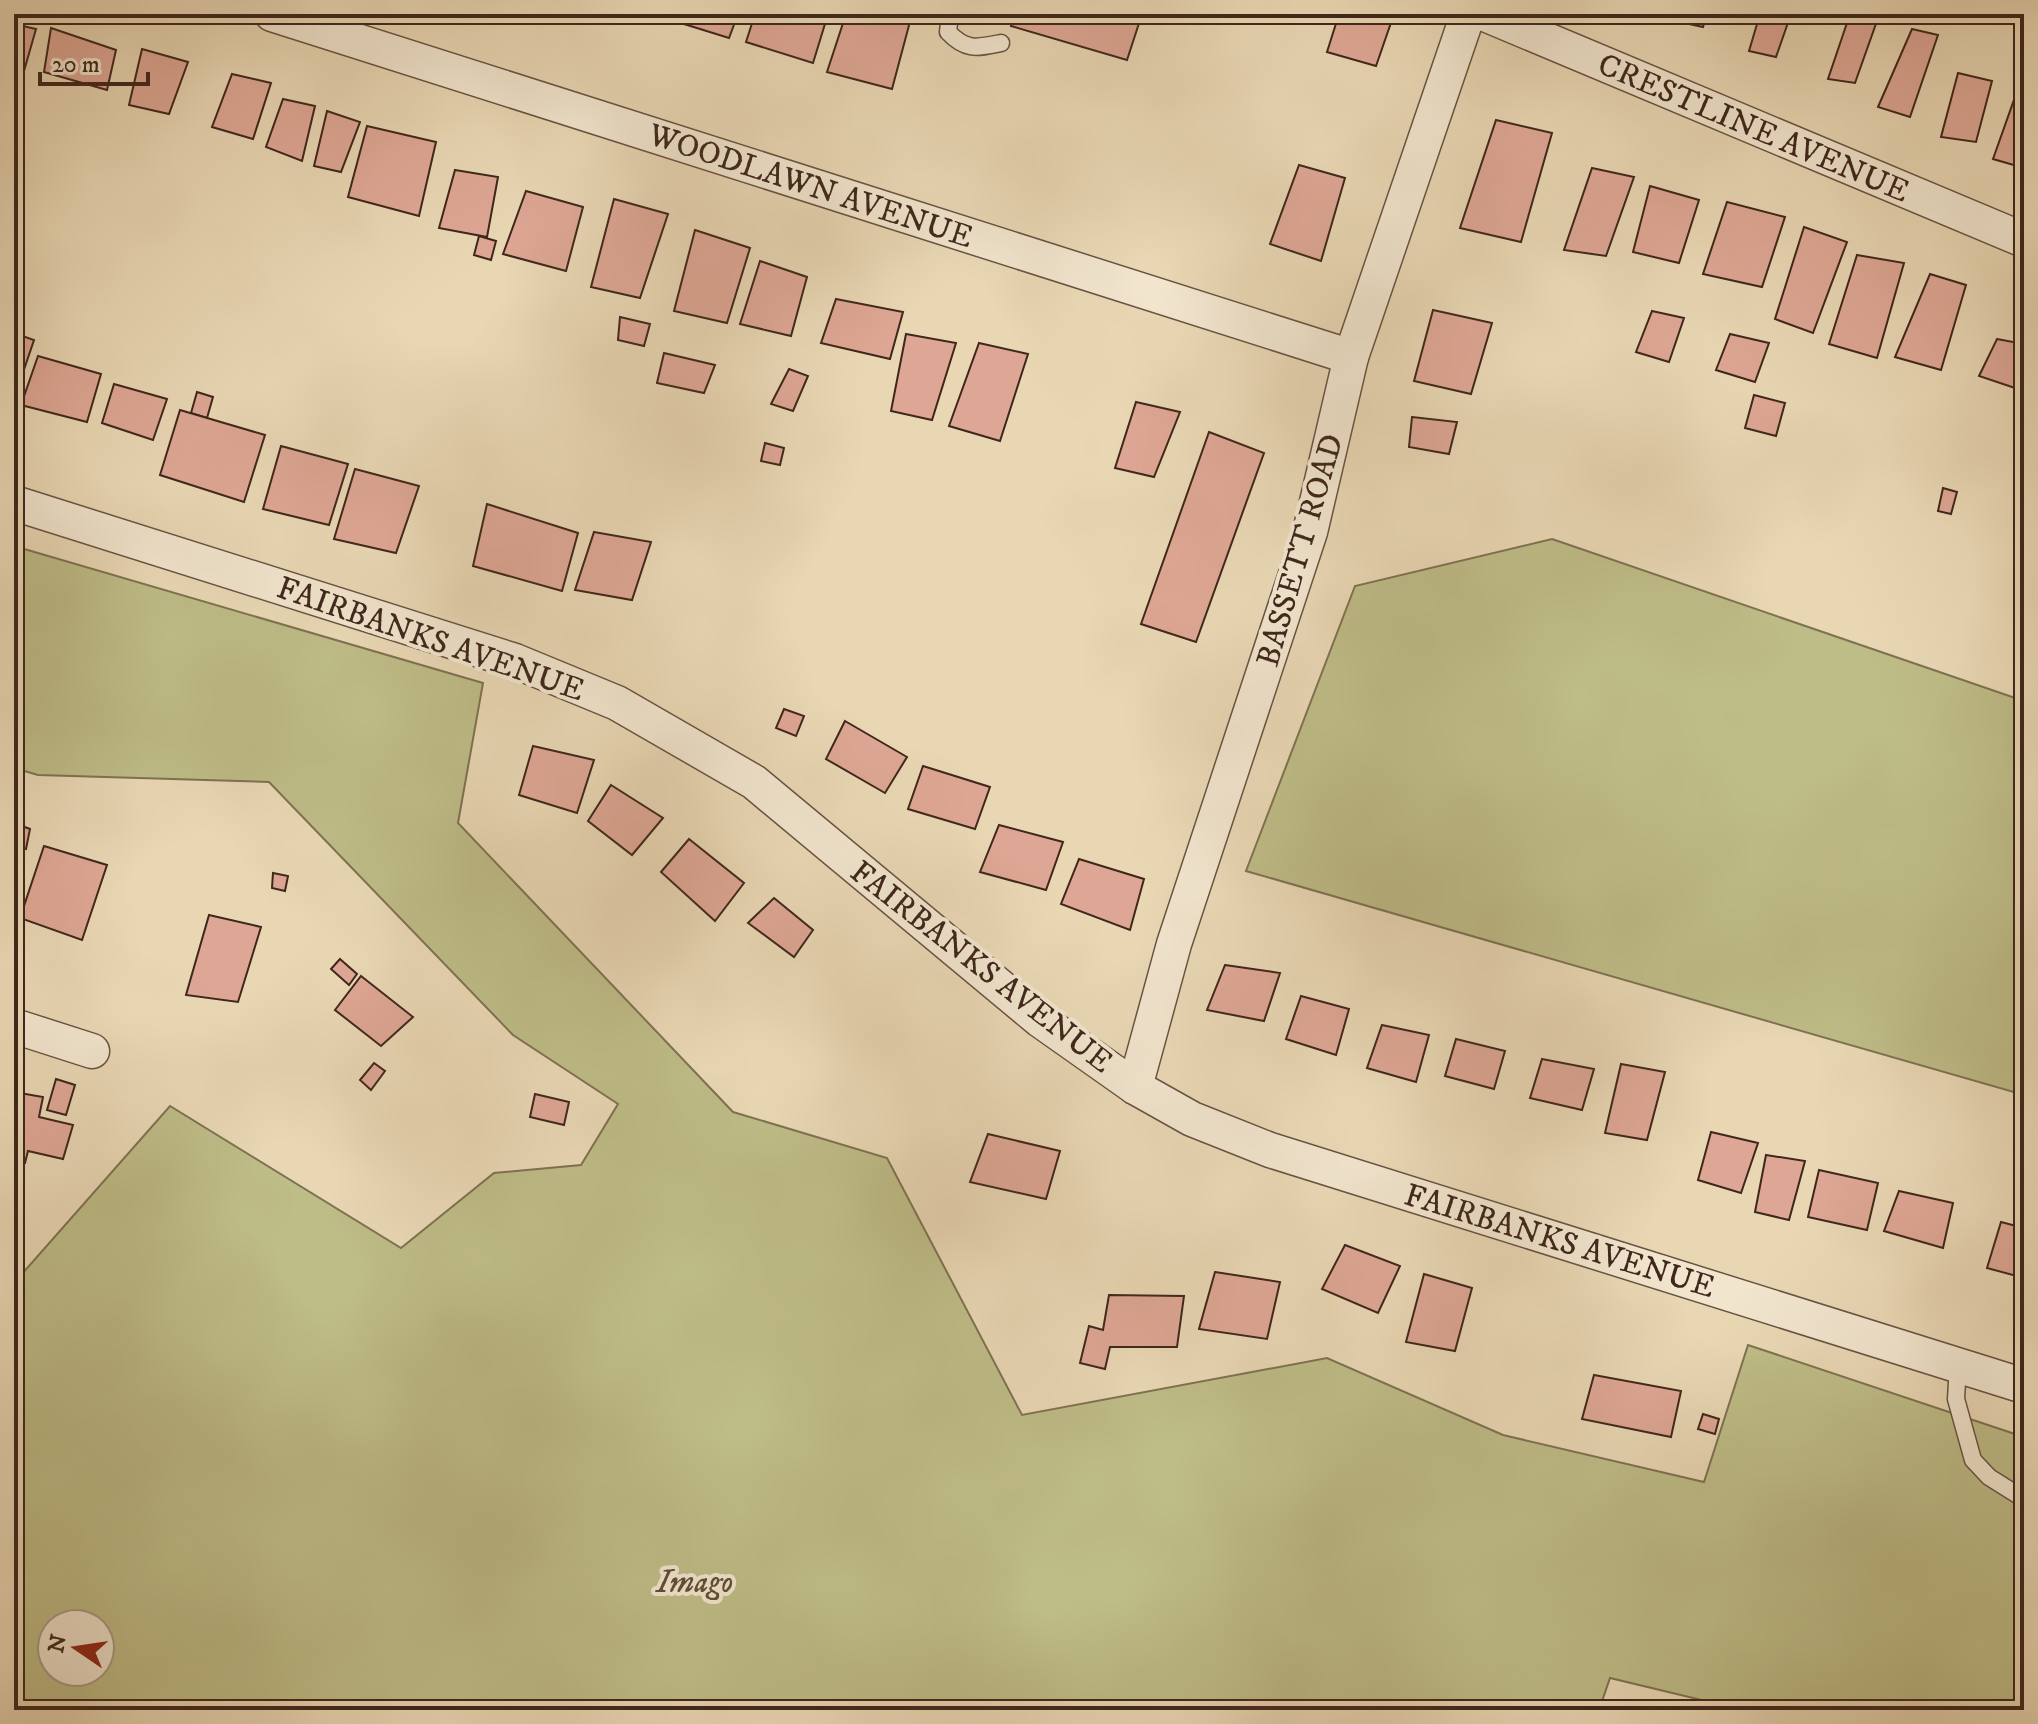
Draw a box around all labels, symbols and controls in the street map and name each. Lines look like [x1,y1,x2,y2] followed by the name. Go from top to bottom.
[40,36,148,86] scale bar
[1592,45,1915,213] street label: CRESTLINE AVENUE
[52,50,100,80] text: 20 m
[642,115,978,258] street label: WOODLAWN AVENUE
[1249,429,1353,672] street label: BASSETT ROAD
[271,568,589,711] street label: FAIRBANKS AVENUE
[841,853,1120,1083] street label: FAIRBANKS AVENUE
[1399,1176,1719,1308] street label: FAIRBANKS AVENUE
[655,1563,733,1603] park label: Imago
[36,1608,116,1688] north arrow
[43,1632,73,1656] text: N

